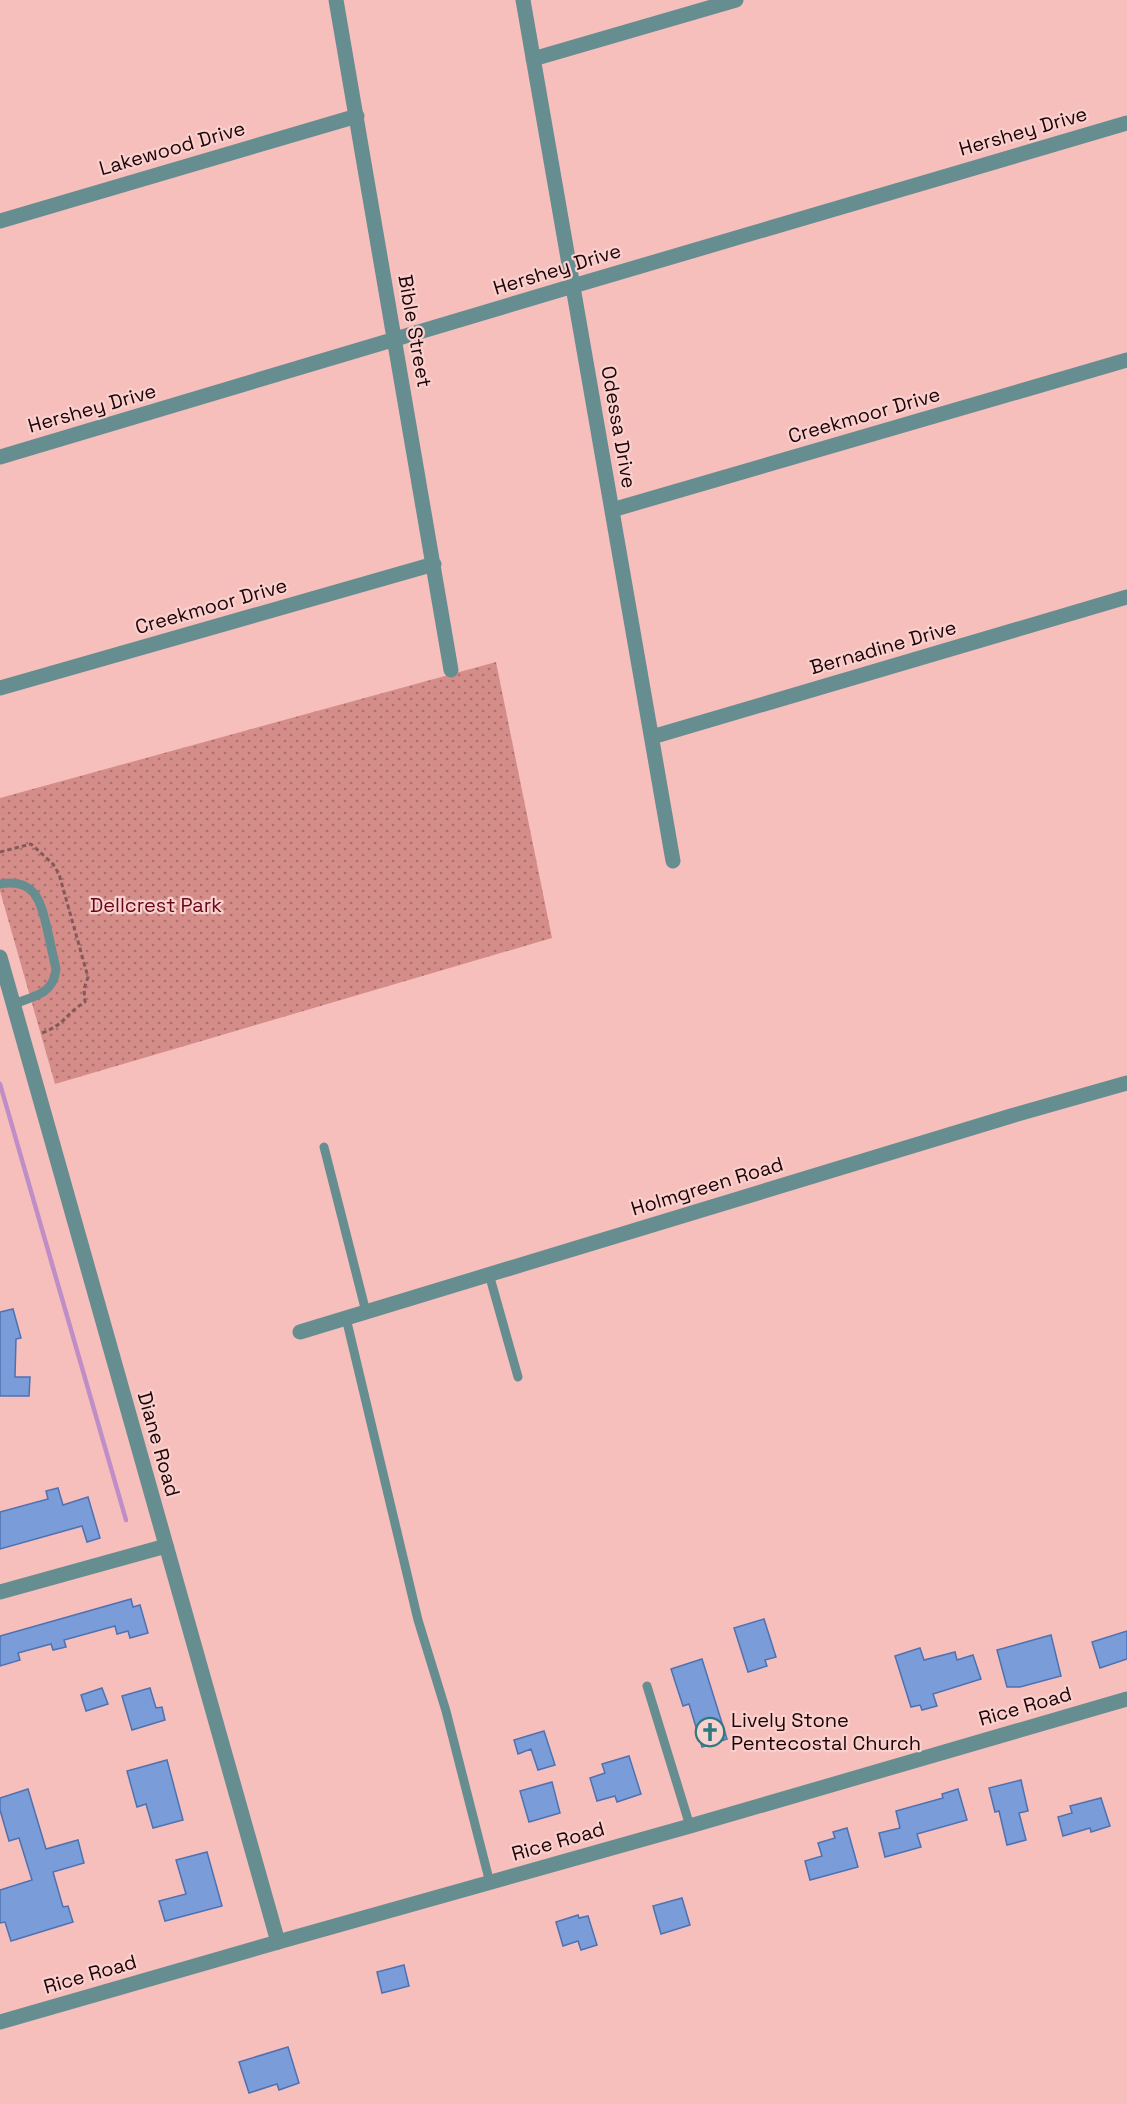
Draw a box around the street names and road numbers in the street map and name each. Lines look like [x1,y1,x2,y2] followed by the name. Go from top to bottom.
[956,100,1090,162] street label: Hershey Drive
[96,115,248,181] street label: Lakewood Drive
[490,237,624,301] street label: Hershey Drive
[392,273,438,389] street label: Bible Street
[595,364,643,490] street label: Odessa Drive
[25,377,159,439] street label: Hershey Drive
[785,381,943,449] street label: Creekmoor Drive
[132,572,290,640] street label: Creekmoor Drive
[807,614,959,680] street label: Bernadine Drive
[628,1151,786,1221] street label: Holmgreen Road
[132,1389,186,1499] street label: Diane Road
[975,1680,1075,1732] street label: Rice Road
[508,1815,608,1867] street label: Rice Road
[40,1948,140,2000] street label: Rice Road

